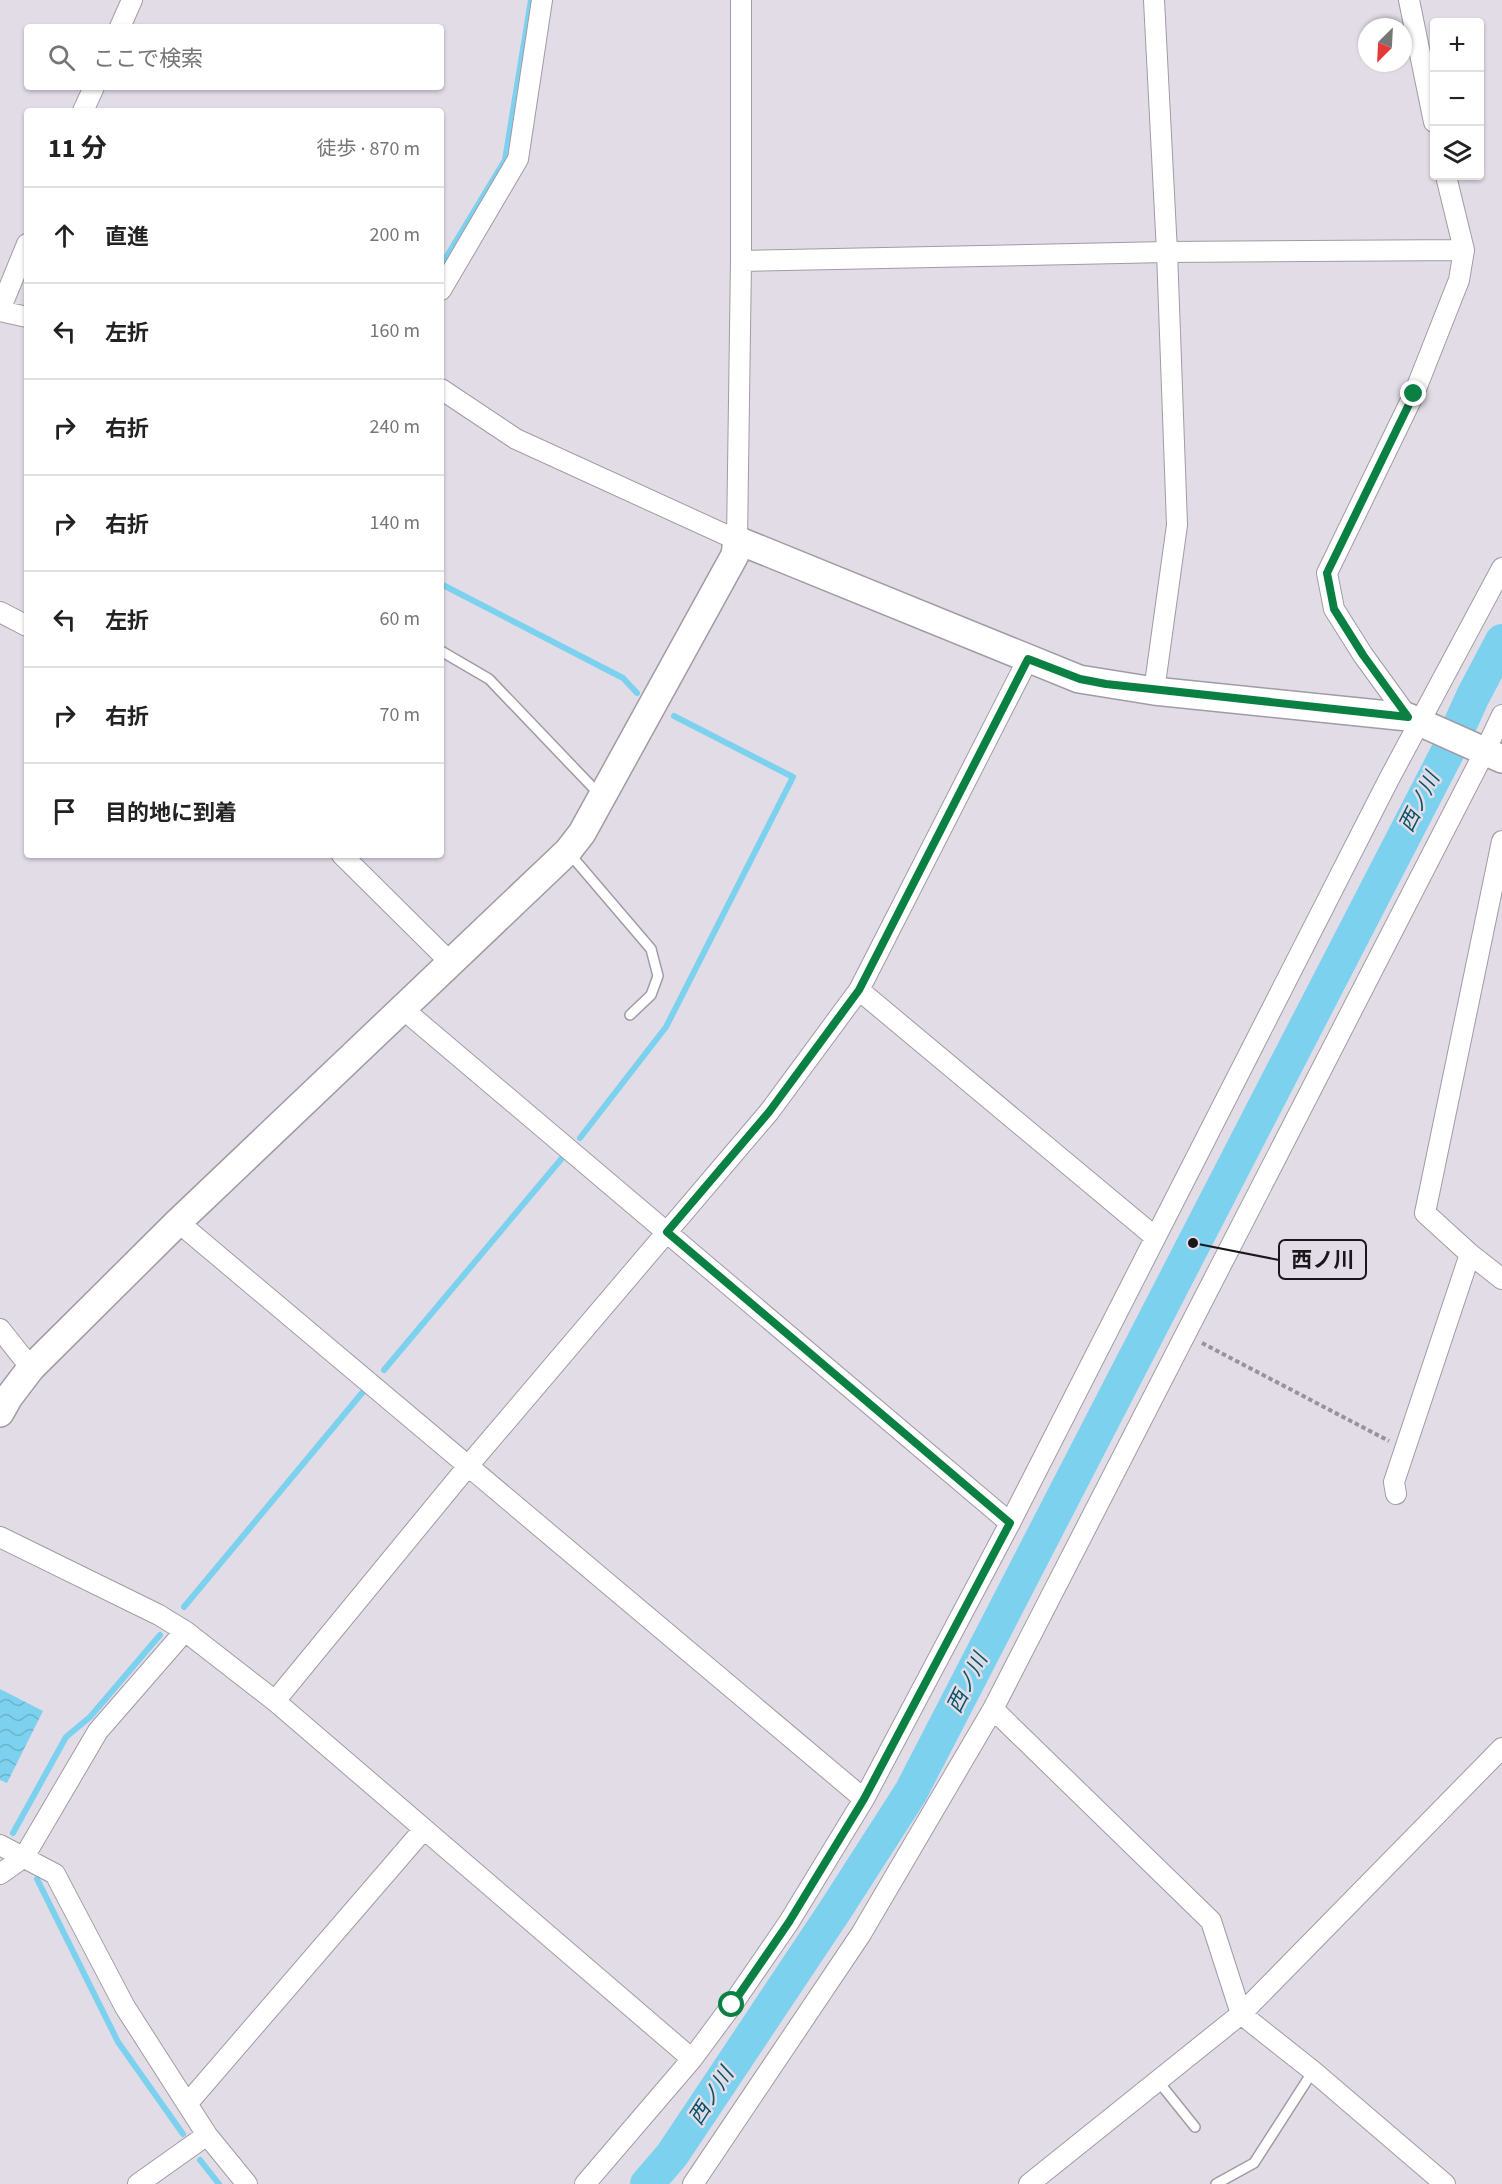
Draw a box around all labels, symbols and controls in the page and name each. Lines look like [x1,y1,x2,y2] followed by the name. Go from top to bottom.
[1358,18,1412,72] north arrow
[1430,18,1484,180] map controls
[1430,18,1484,72] button: +
[24,24,444,90] search box
[45,41,78,74] icon: search
[93,43,203,75] text: ここで検索
[1430,72,1484,126] button: −
[1430,126,1484,180] button: layers
[48,130,107,167] text: 11 分
[317,135,420,163] text: 徒歩 · 870 m
[48,219,81,252] icon: ahead
[105,221,149,253] text: 直進
[370,221,420,249] text: 200 m
[48,315,81,348] icon: left
[105,317,149,349] text: 左折
[370,317,420,345] text: 160 m
[1400,380,1426,406] route end
[48,411,81,444] icon: right
[105,413,149,445] text: 右折
[370,413,420,441] text: 240 m
[48,507,81,540] icon: right
[105,509,149,541] text: 右折
[370,509,420,537] text: 140 m
[48,603,81,636] icon: left
[105,605,149,637] text: 左折
[380,605,420,633] text: 60 m
[48,699,81,732] icon: right
[105,701,149,733] text: 右折
[380,701,420,729] text: 70 m
[1391,765,1448,837] water label: 西ノ川
[48,795,81,828] icon: arrive
[105,797,237,829] text: 目的地に到着
[1279,1240,1366,1279] callout: 西ノ川
[1292,1245,1355,1275] text: 西ノ川
[939,1646,996,1718] water label: 西ノ川
[718,1991,744,2017] route start
[681,2060,742,2131] water label: 西ノ川

